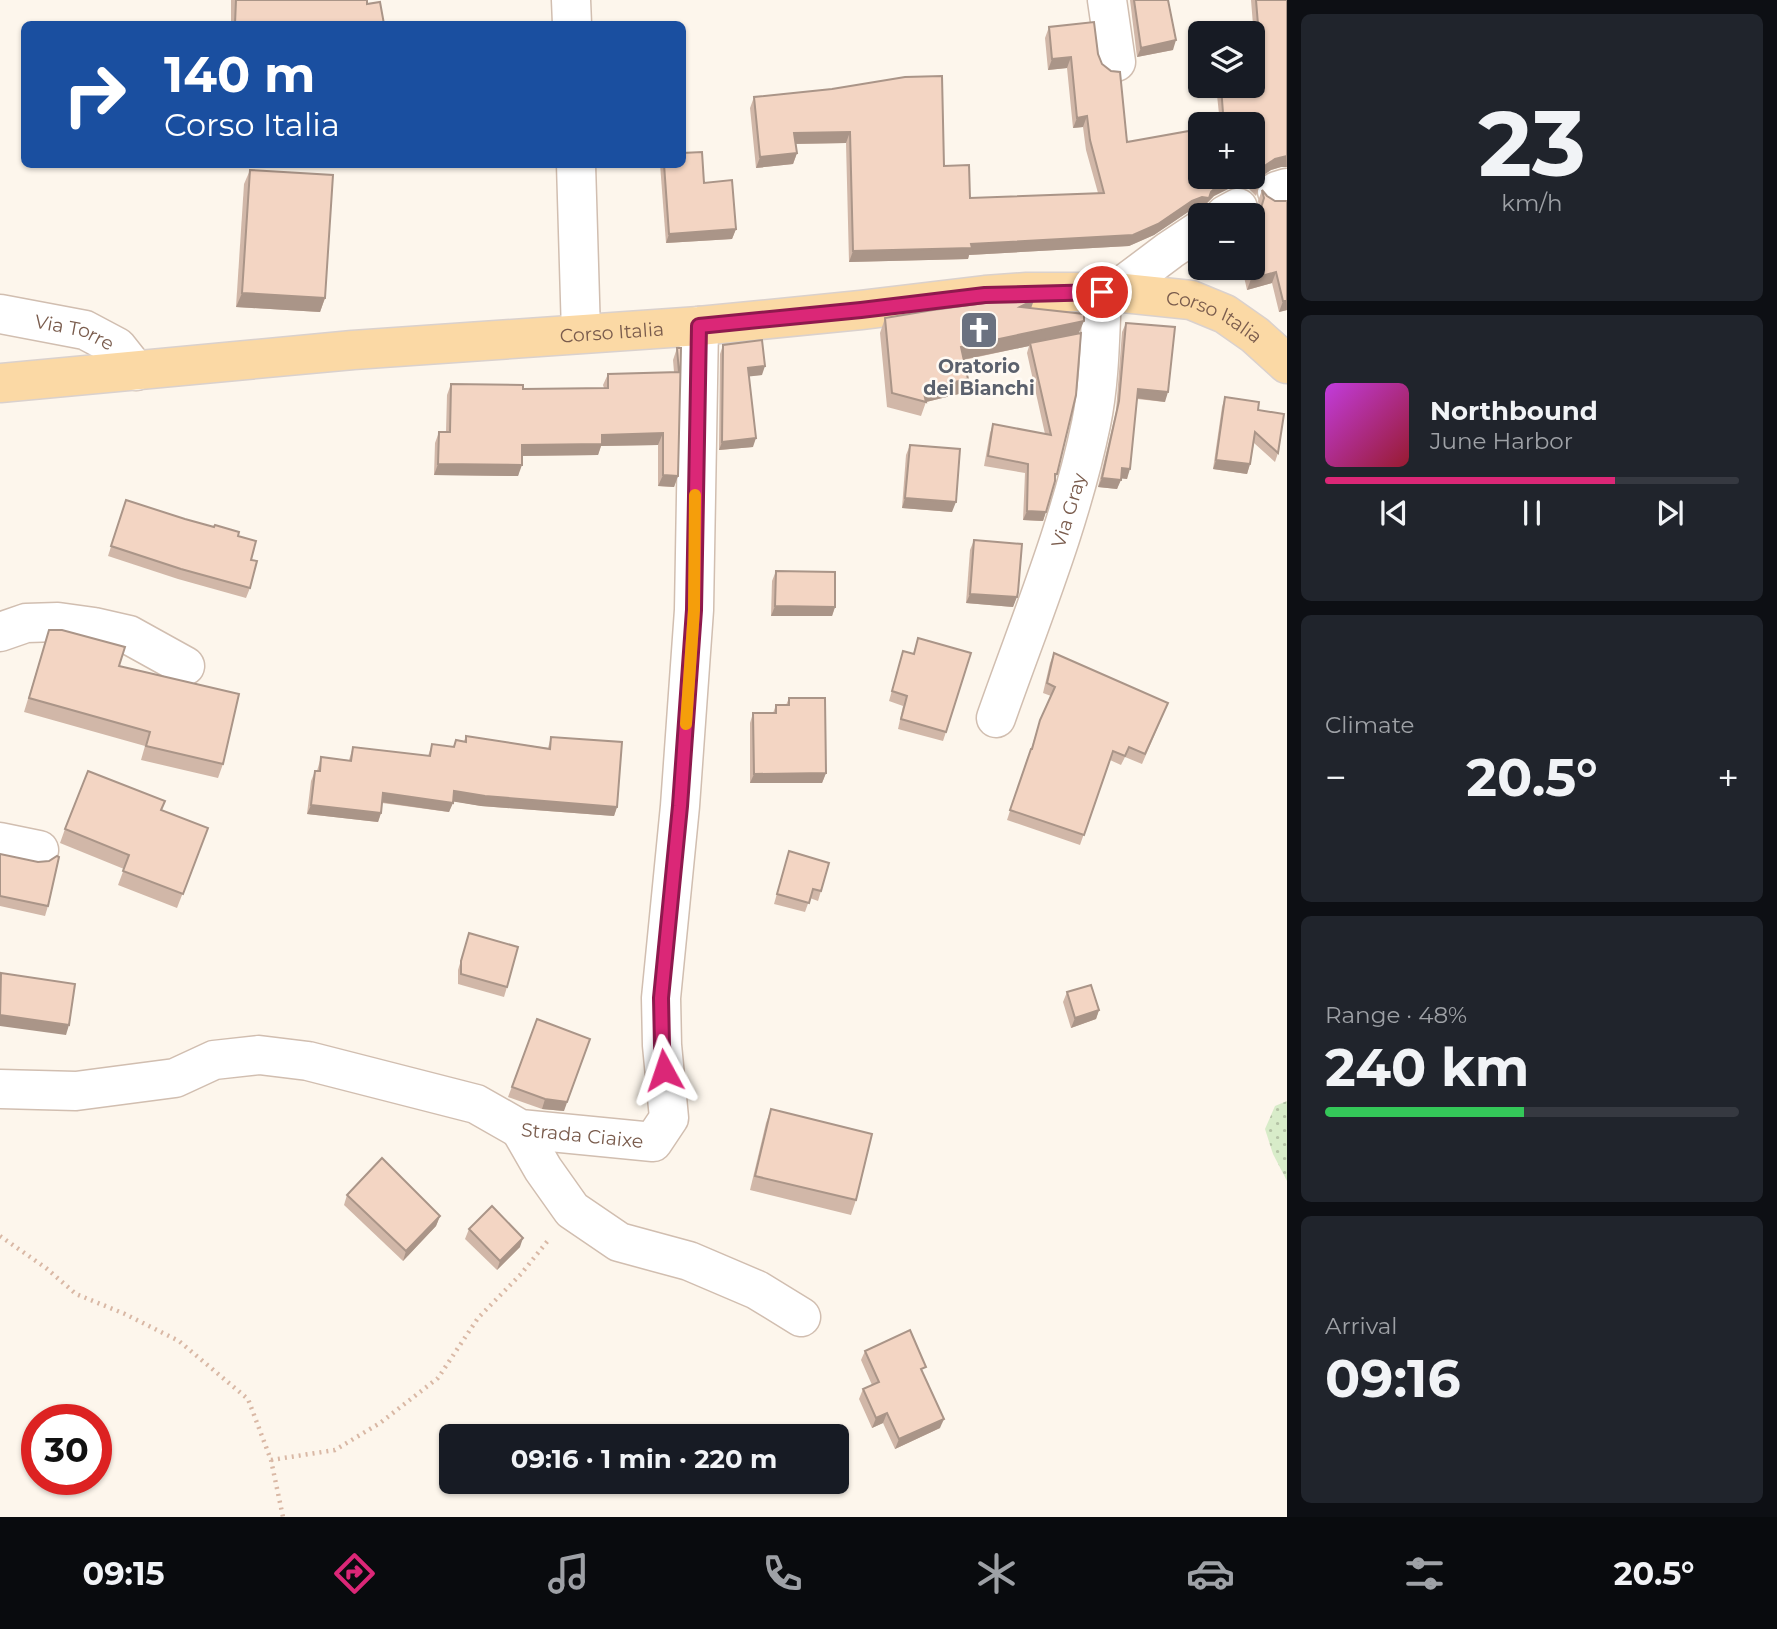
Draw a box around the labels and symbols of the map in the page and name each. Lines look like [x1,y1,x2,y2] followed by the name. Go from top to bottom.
[1072,262,1132,322] pin
[1165,286,1267,348] street label: Corso Italia
[33,309,118,355] street label: Via Torre
[958,309,1000,351] church icon: Oratorio dei Bianchi
[559,317,665,347] street label: Corso Italia
[923,355,1035,400] place label: Oratorio dei Bianchi
[1046,470,1091,551] street label: Via Gray
[627,1033,701,1107] position arrow
[520,1118,644,1153] street label: Strada Ciaixe
[21,1404,112,1495] speed limit sign: 30

